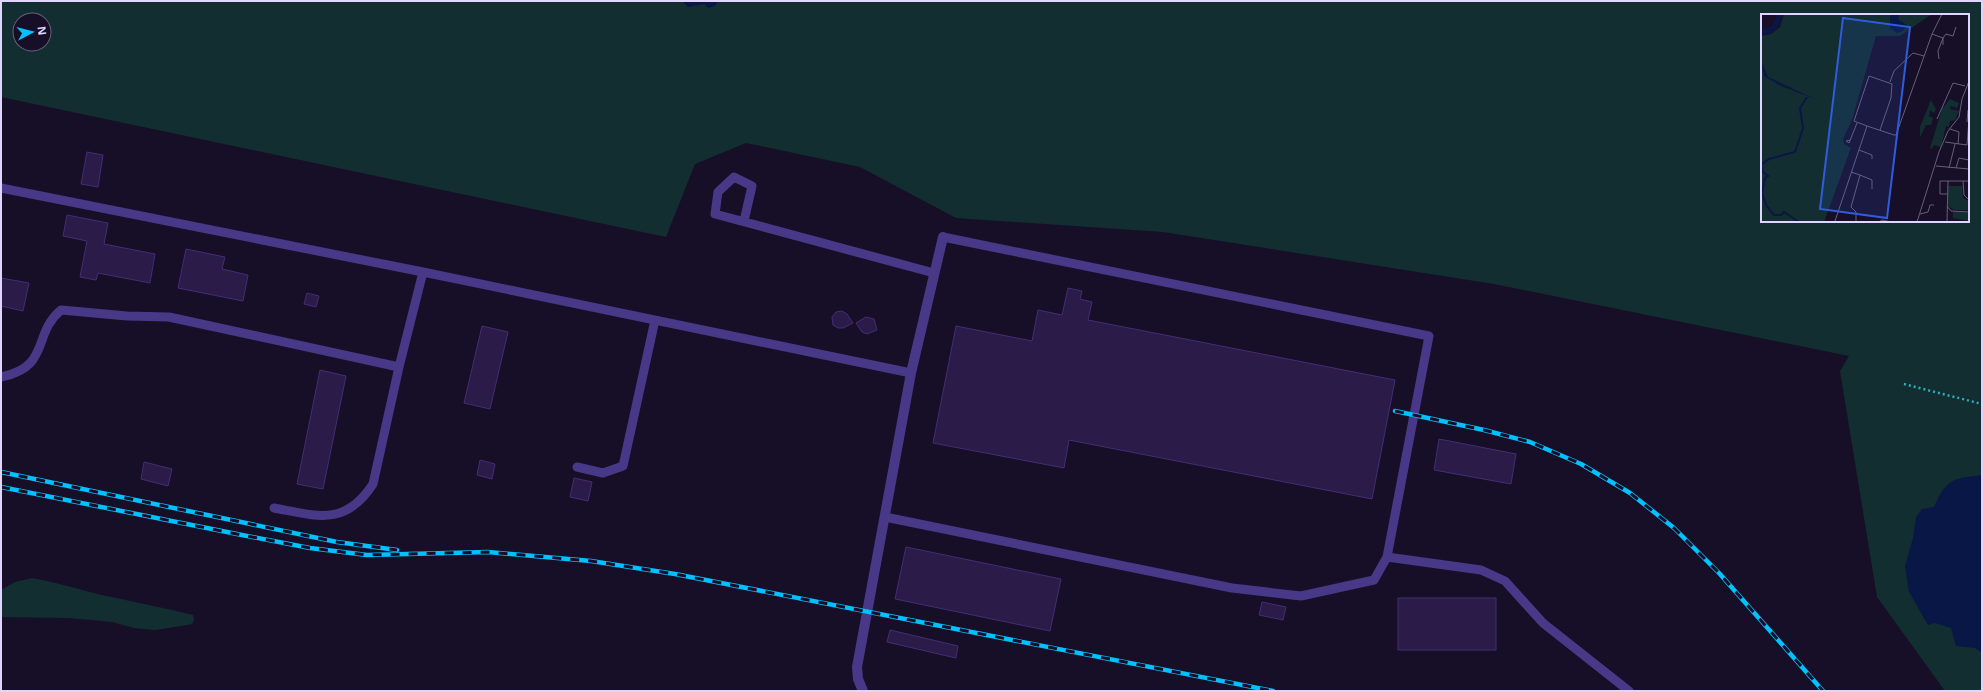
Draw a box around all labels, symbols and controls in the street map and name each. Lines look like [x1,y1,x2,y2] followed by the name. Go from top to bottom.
[12,12,52,52] north arrow
[1761,14,1969,222] inset map
[34,25,50,36] text: N

